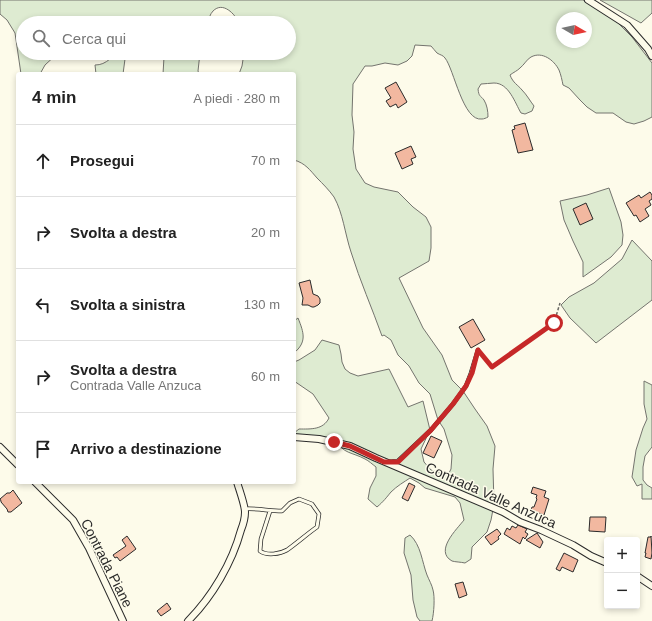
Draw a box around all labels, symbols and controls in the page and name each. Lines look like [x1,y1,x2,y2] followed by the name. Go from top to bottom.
[556,12,592,48] north arrow
[16,16,296,60] search box
[30,27,52,49] icon: search
[62,30,126,47] text: Cerca qui
[32,88,76,107] text: 4 min
[193,91,280,106] text: A piedi · 280 m
[32,150,54,172] icon: ahead
[70,152,134,169] text: Prosegui
[251,153,280,168] text: 70 m
[32,222,54,244] icon: right
[70,224,177,241] text: Svolta a destra
[251,225,280,240] text: 20 m
[32,294,54,316] icon: left
[70,296,185,313] text: Svolta a sinistra
[244,297,280,312] text: 130 m
[545,314,563,332] route start
[70,361,177,378] text: Svolta a destra
[32,366,54,388] icon: right
[251,369,280,384] text: 60 m
[70,378,201,393] text: Contrada Valle Anzuca
[325,433,343,451] route end
[32,438,54,460] icon: arrive
[70,440,222,457] text: Arrivo a destinazione
[423,459,559,531] street label: Contrada Valle Anzuca
[78,516,136,610] street label: Contrada Piane
[604,537,640,609] map controls
[604,537,640,573] button: +
[604,573,640,609] button: −

